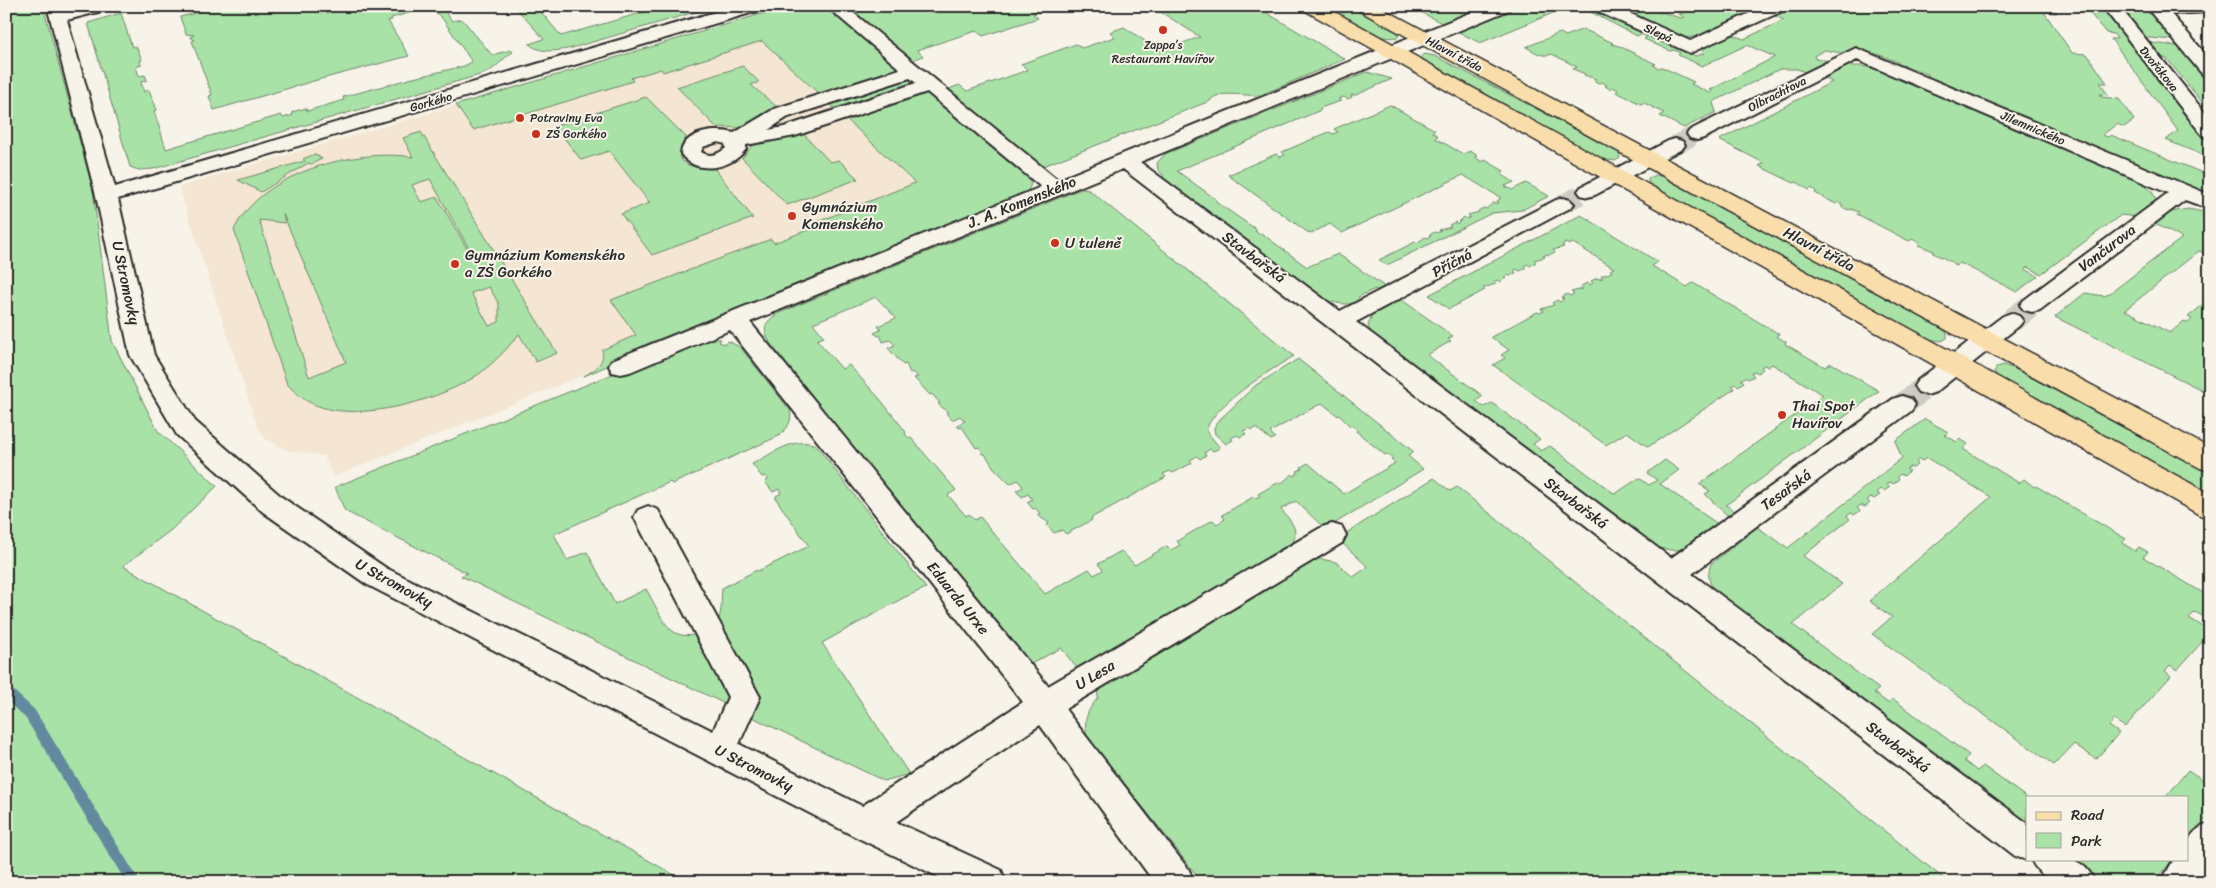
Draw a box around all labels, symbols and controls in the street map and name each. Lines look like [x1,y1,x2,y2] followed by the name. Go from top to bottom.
[1640,17,1676,49] street label: Slepá
[1157,24,1169,36] marker: Zappa’s Restaurant Havířov
[1421,30,1487,78] street label: Hlavní třída
[1112,34,1216,70] place label: Zappa’s Restaurant Havířov
[2133,41,2185,97] street label: Dvořákova
[1744,70,1810,118] street label: Olbrachtova
[407,85,455,119] street label: Gorkého
[1996,104,2069,152] street label: Jilemnického
[530,107,603,129] place label: Potraviny Eva
[514,112,526,124] marker: Potraviny Eva
[546,123,606,145] place label: ZŠ Gorkého
[530,128,542,140] marker: ZŠ Gorkého
[963,168,1081,236] street label: J. A. Komenského
[802,194,884,237] place label: Gymnázium Komenského
[786,210,798,222] marker: Gymnázium Komenského
[2072,217,2142,279] street label: Vančurova
[1779,219,1860,279] street label: Hlavní třída
[1216,224,1292,290] street label: Stavbařská
[1065,230,1123,256] place label: U tuleně
[1049,237,1061,249] marker: U tuleně
[104,239,148,328] street label: U Stromovky
[1427,241,1477,284] street label: Příčná
[465,242,625,285] place label: Gymnázium Komenského a ZŠ Gorkého
[449,258,461,270] marker: Gymnázium Komenského a ZŠ Gorkého
[1792,393,1856,436] place label: Thai Spot Havířov
[1776,409,1788,421] marker: Thai Spot Havířov
[1755,462,1817,517] street label: Tesařská
[1538,470,1614,536] street label: Stavbařská
[350,551,438,615] street label: U Stromovky
[920,555,996,641] street label: Eduarda Urxe
[1070,653,1120,697] street label: U Lesa
[1860,714,1936,780] street label: Stavbařská
[710,737,798,799] street label: U Stromovky
[2026,796,2188,860] legend
[2071,802,2104,828] text: Road
[2071,828,2102,854] text: Park

